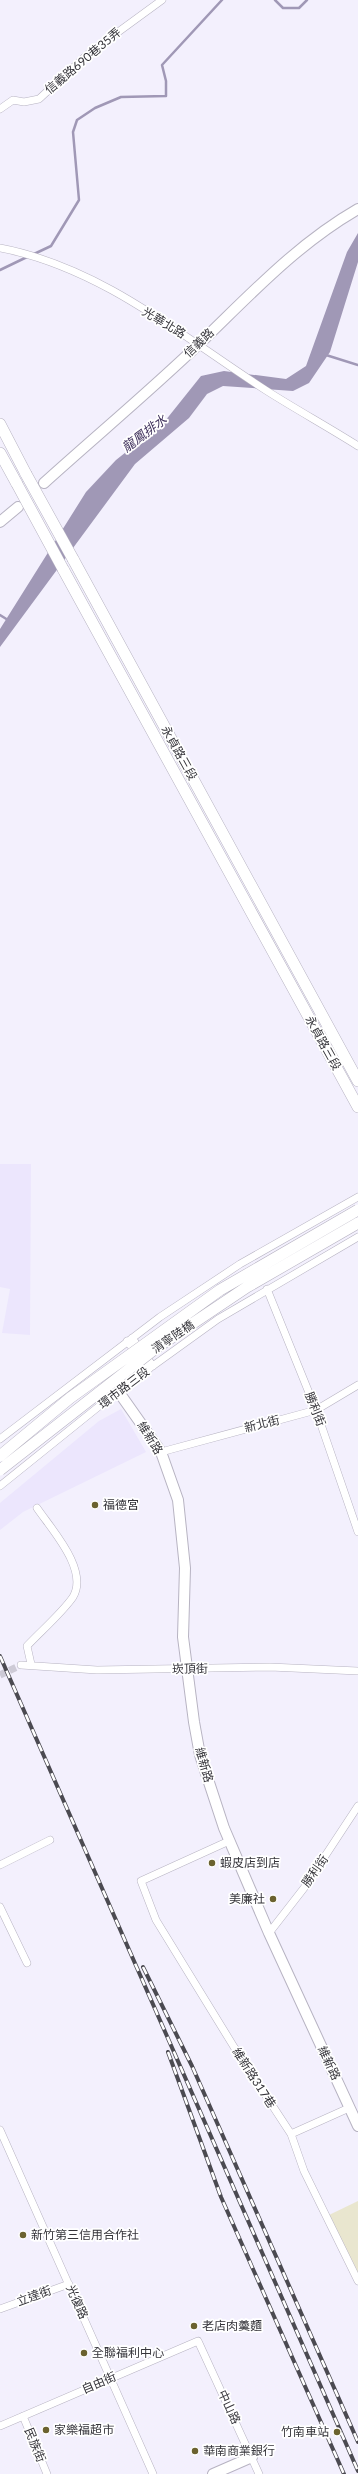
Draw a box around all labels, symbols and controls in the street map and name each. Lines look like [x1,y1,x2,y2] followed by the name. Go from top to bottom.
[42,24,124,97] street label: 信義路690巷35弄
[140,304,189,341] street label: 光華北路
[180,325,217,360] street label: 信義路
[118,410,170,455] water label: 龍鳳排水
[158,723,201,783] street label: 永貞路三段
[302,1013,345,1073] street label: 永貞路三段
[149,1317,197,1356] street label: 清寧陸橋
[95,1364,152,1412] street label: 環市路三段
[302,1389,329,1428] street label: 勝利街
[243,1412,281,1435] street label: 新北街
[135,1418,166,1457] street label: 維新路
[103,1497,139,1512] place label: 福德宮
[90,1500,100,1510] marker: 福德宮
[172,1661,208,1676] street label: 崁頂街
[192,1745,217,1784] street label: 維新路
[298,1852,331,1890] street label: 勝利街
[220,1855,280,1870] place label: 蝦皮店到店
[207,1858,217,1868] marker: 蝦皮店到店
[229,1891,265,1906] place label: 美廉社
[268,1894,278,1904] marker: 美廉社
[315,2043,344,2082] street label: 維新路
[229,2045,279,2111] street label: 維新路317巷
[31,2227,139,2242] place label: 新竹第三信用合作社
[18,2230,28,2240] marker: 新竹第三信用合作社
[14,2282,53,2309] street label: 立達街
[63,2282,92,2321] street label: 光復路
[202,2318,262,2333] place label: 老店肉羮麵
[189,2321,199,2331] marker: 老店肉羮麵
[92,2345,164,2360] place label: 全聯福利中心
[79,2348,89,2358] marker: 全聯福利中心
[79,2369,118,2396] street label: 自由街
[215,2387,244,2426] street label: 中山路
[54,2422,114,2437] place label: 家樂福超市
[281,2424,329,2439] place label: 竹南車站
[22,2425,49,2464] street label: 民族街
[41,2425,51,2435] marker: 家樂福超市
[332,2427,342,2437] marker: 竹南車站
[203,2443,275,2458] place label: 華南商業銀行
[190,2446,200,2456] marker: 華南商業銀行

